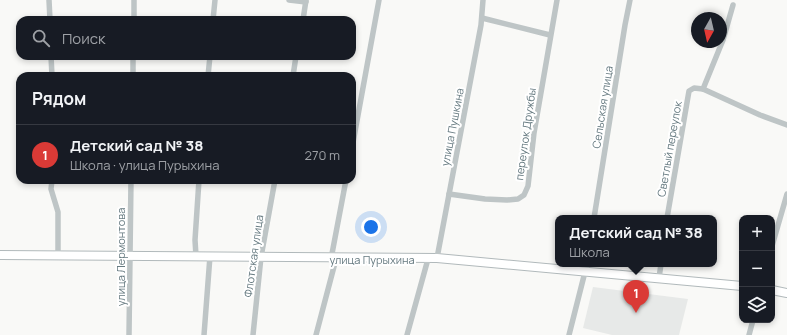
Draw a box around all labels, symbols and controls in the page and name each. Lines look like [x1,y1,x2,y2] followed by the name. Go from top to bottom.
[691,12,727,48] north arrow
[16,16,356,60] search box
[30,27,52,49] icon: search
[62,28,106,49] text: Поиск
[588,65,616,149] street label: Сельская улица
[32,87,86,110] text: Рядом
[437,87,467,167] street label: улица Пушкина
[511,87,539,181] street label: переулок Дружбы
[653,99,685,198] street label: Светлый переулок
[70,135,203,156] text: Детский сад № 38
[42,146,48,164] text: 1
[305,146,340,164] text: 270 m
[70,156,219,174] text: Школа · улица Пурыхина
[113,208,128,306] street label: улица Лермонтова
[240,214,266,298] street label: Флотская улица
[555,215,717,267] popup
[739,215,775,323] map controls
[739,215,775,251] button: +
[361,217,381,237] your location
[569,222,703,243] text: Детский сад № 38
[569,243,610,261] text: Школа
[739,251,775,287] button: −
[329,252,415,267] street label: улица Пурыхина
[623,280,649,313] pin: 1
[739,287,775,323] button: layers

